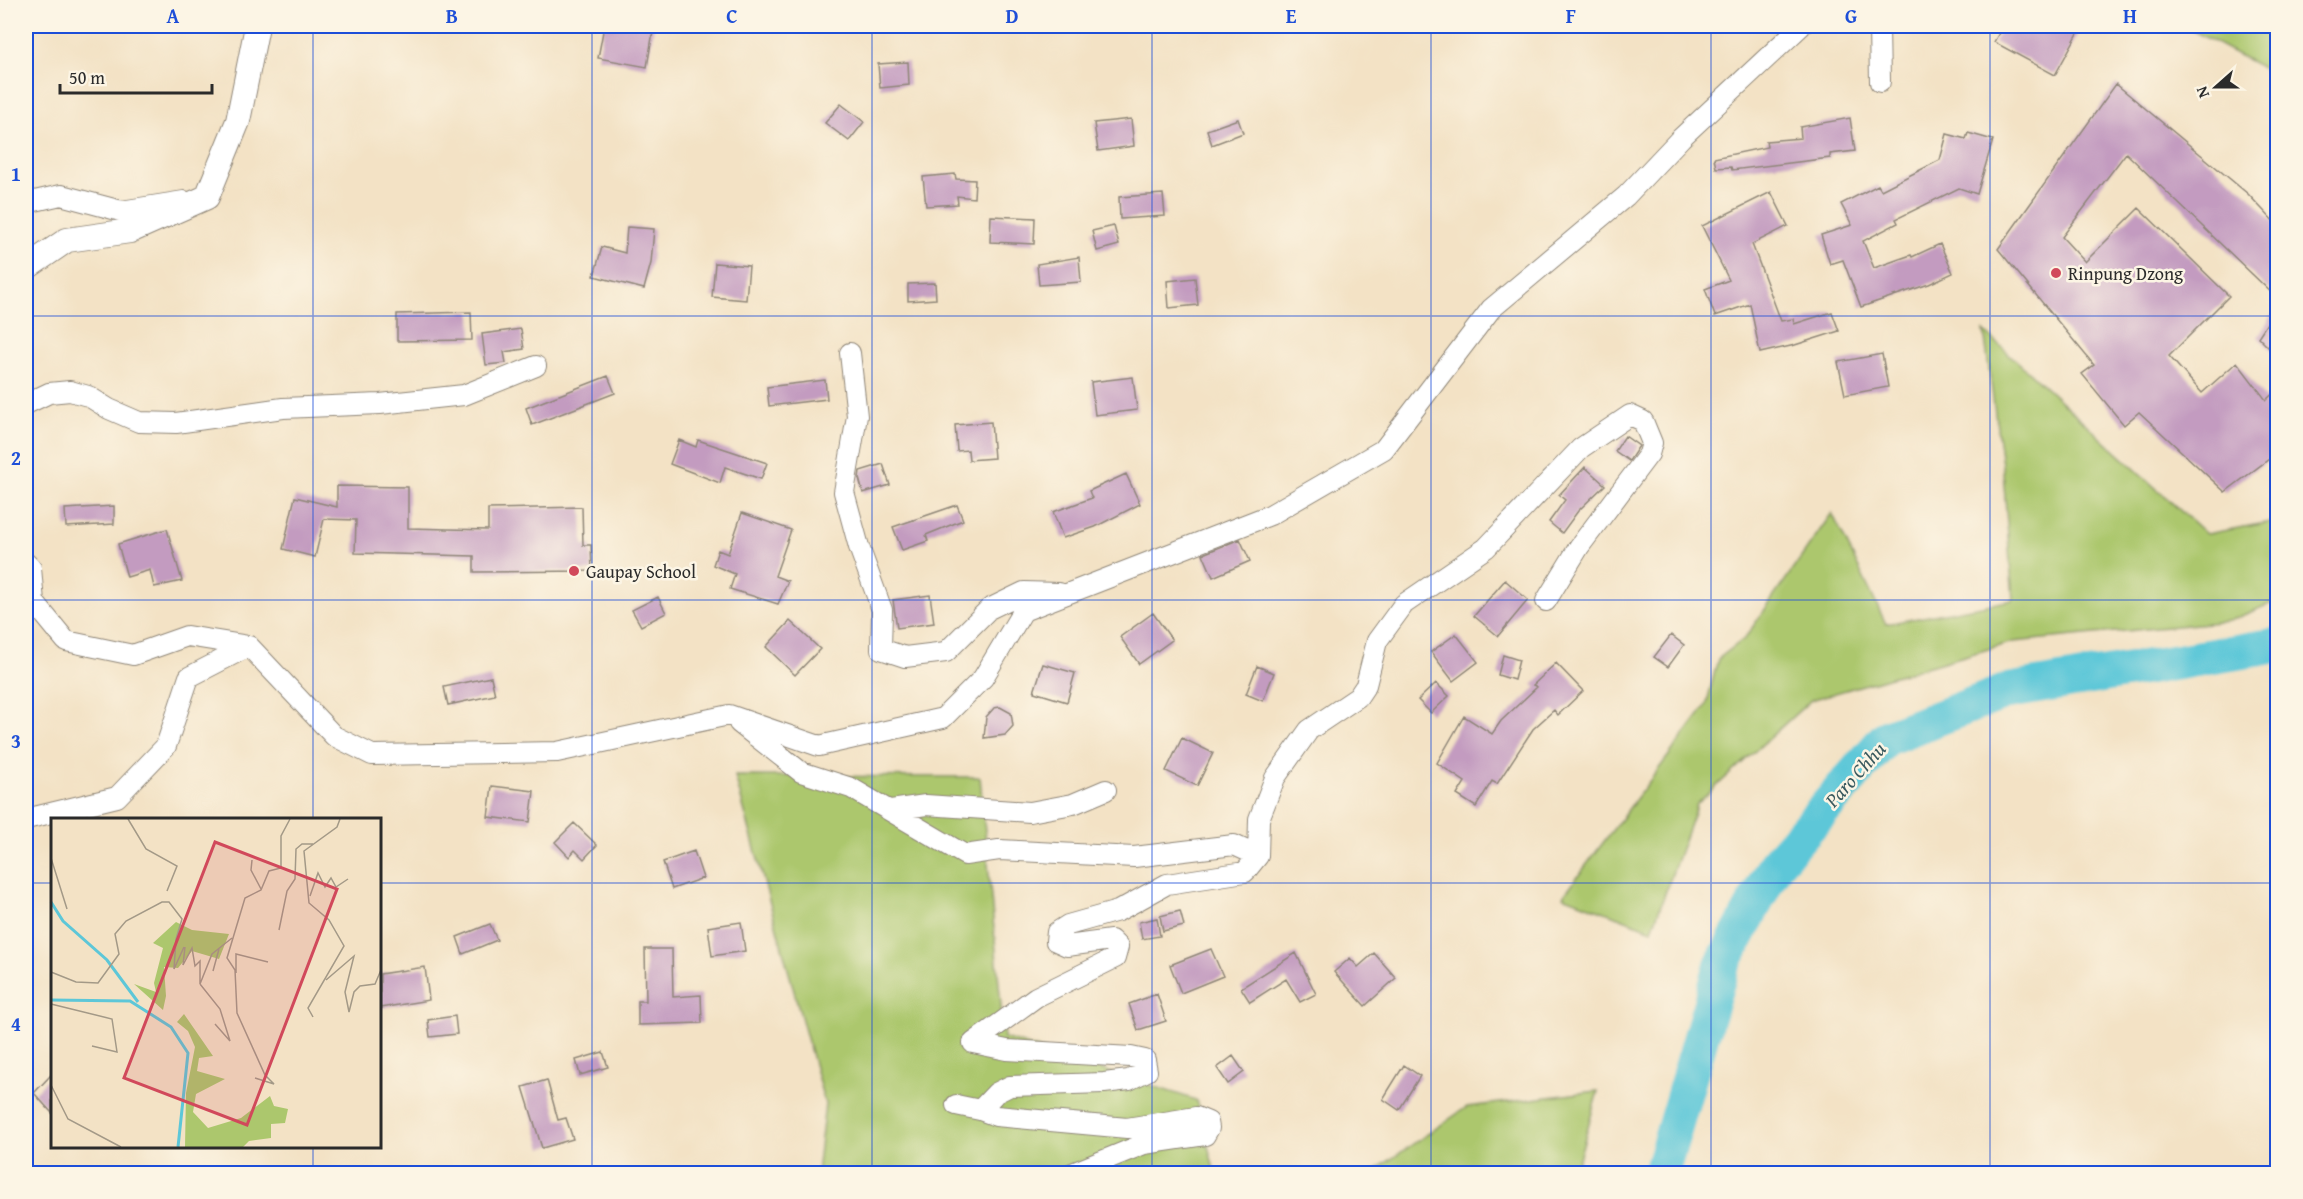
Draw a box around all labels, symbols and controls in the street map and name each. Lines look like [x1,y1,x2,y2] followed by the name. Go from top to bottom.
[167,1,180,30] text: A
[446,1,458,30] text: B
[726,1,738,30] text: C
[1005,1,1019,30] text: D
[1286,1,1297,30] text: E
[1566,1,1576,30] text: F
[1845,1,1857,30] text: G
[2123,1,2137,30] text: H
[60,57,212,95] scale bar
[2186,57,2246,117] north arrow
[69,64,105,91] text: 50 m
[2189,83,2215,102] text: N
[11,159,21,188] text: 1
[2068,260,2183,287] place label: Rinpung Dzong
[2049,266,2063,280] marker: Rinpung Dzong
[11,443,21,472] text: 2
[586,558,696,585] place label: Gaupay School
[567,564,581,578] marker: Gaupay School
[11,726,21,755] text: 3
[1817,735,1892,814] water label: Paro Chhu
[51,818,381,1148] inset map
[11,1009,21,1038] text: 4

